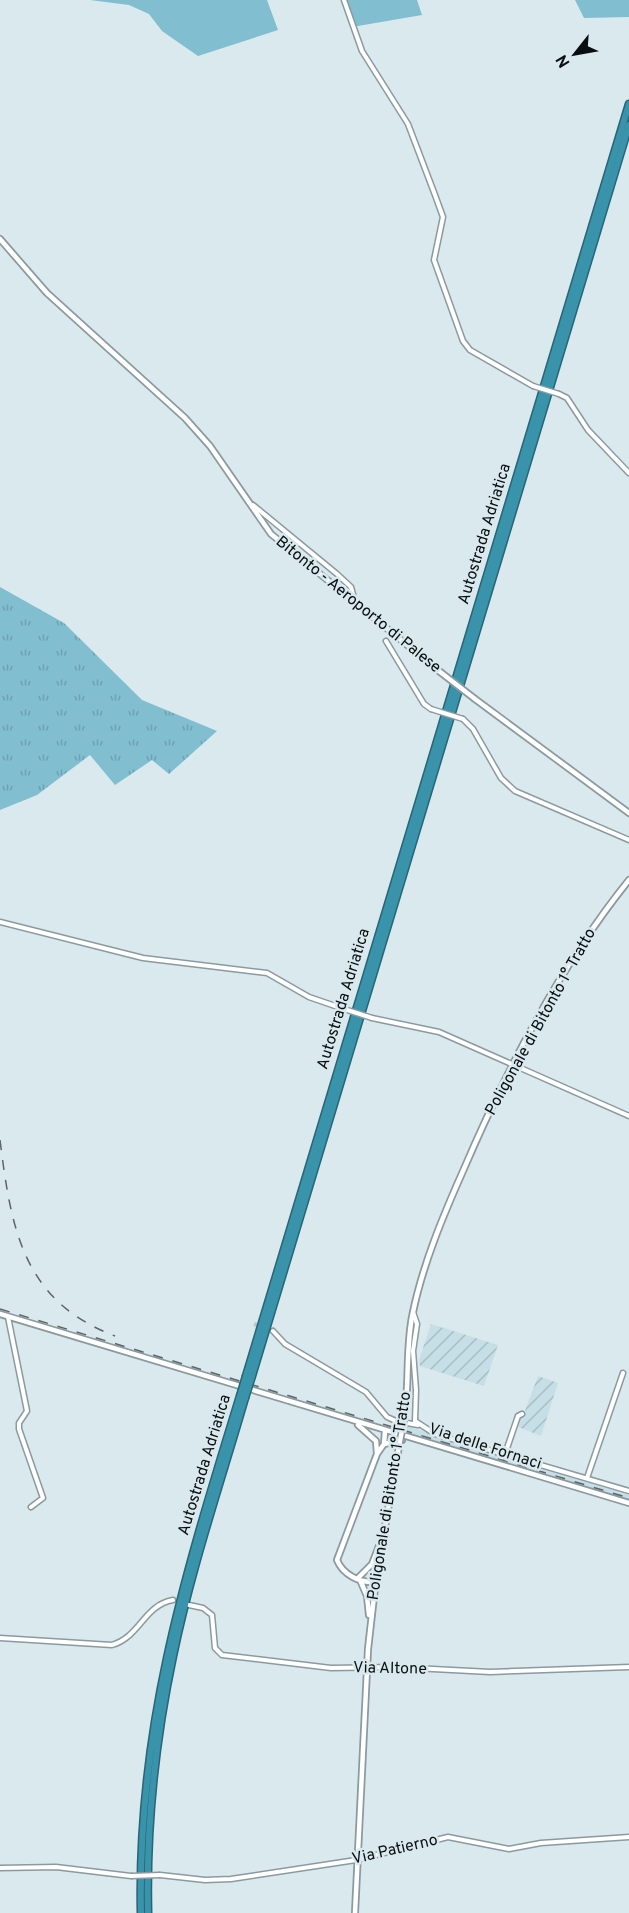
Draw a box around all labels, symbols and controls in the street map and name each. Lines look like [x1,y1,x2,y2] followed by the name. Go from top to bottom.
[545,24,605,84] north arrow
[552,51,575,71] text: N
[454,461,516,607] street label: Autostrada Adriatica
[271,532,445,678] street label: Bitonto - Aeroporto di Palese
[481,925,601,1119] street label: Poligonale di Bitonto 1° Tratto
[313,926,375,1072] street label: Autostrada Adriatica
[364,1390,416,1602] street label: Poligonale di Bitonto 1° Tratto
[174,1392,236,1538] street label: Autostrada Adriatica
[426,1419,544,1475] street label: Via delle Fornaci
[353,1658,427,1680] street label: Via Altone
[350,1830,440,1870] street label: Via Patierno

